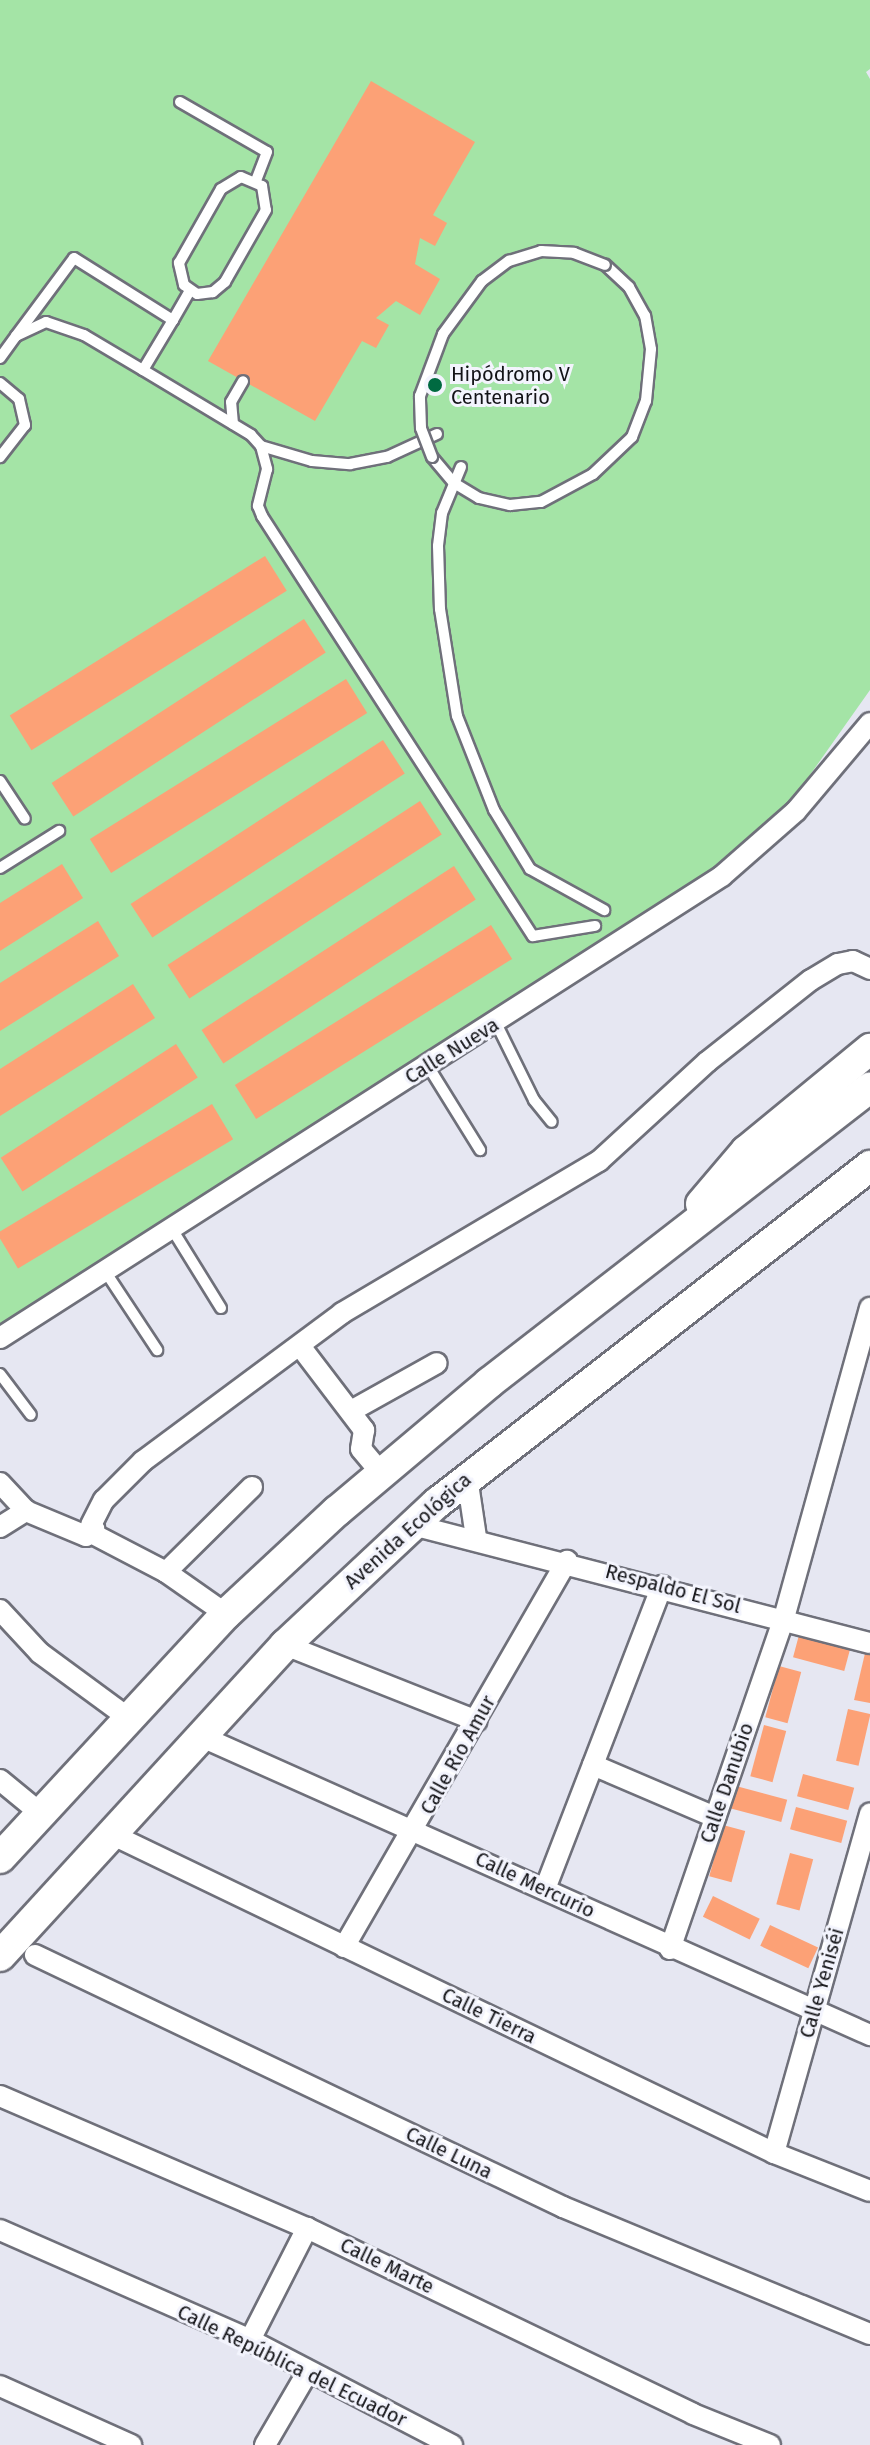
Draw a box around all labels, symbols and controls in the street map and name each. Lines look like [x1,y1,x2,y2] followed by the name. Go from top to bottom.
[451,362,570,409] place label: Hipódromo V Centenario
[426,376,444,394] marker: Hipódromo V Centenario
[401,1013,503,1089] street label: Calle Nueva
[340,1468,476,1594] street label: Avenida Ecológica
[603,1559,743,1619] street label: Respaldo El Sol
[415,1691,501,1819] street label: Calle Río Amur
[695,1720,759,1846] street label: Calle Danubio
[471,1847,599,1923] street label: Calle Mercurio
[795,1925,849,2041] street label: Calle Yeniséi
[438,1983,540,2049] street label: Calle Tierra
[402,2122,496,2184] street label: Calle Luna
[336,2233,438,2299] street label: Calle Marte
[173,2300,411,2432] street label: Calle República del Ecuador

